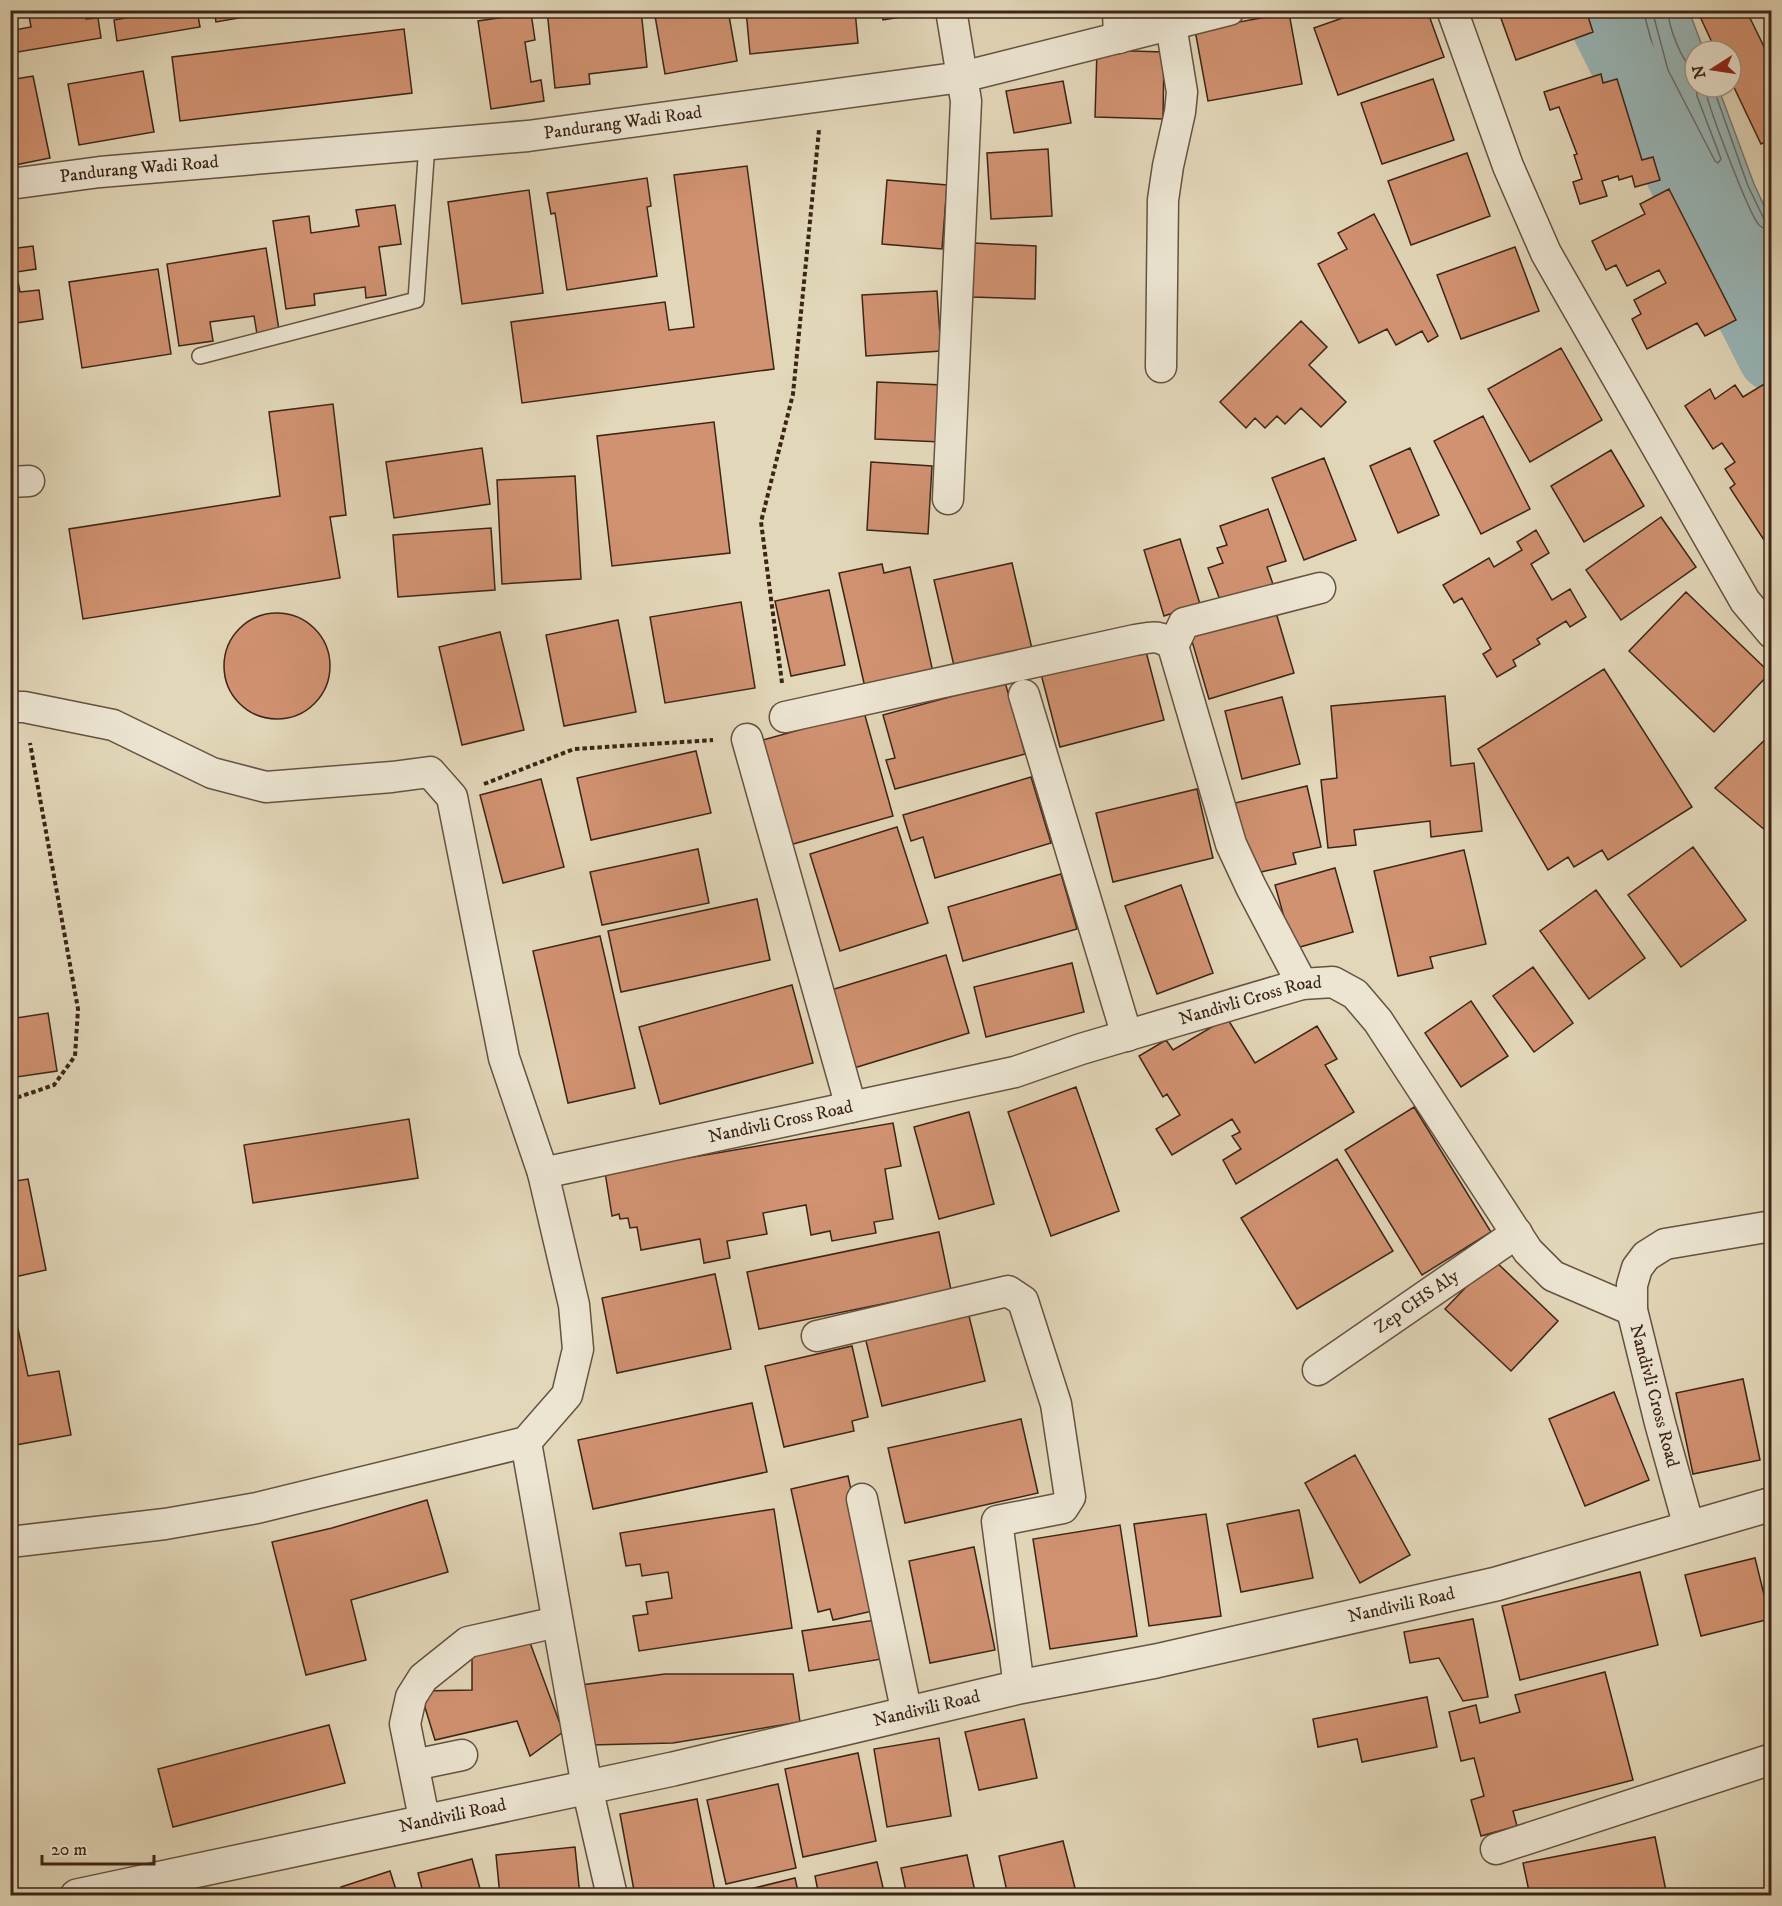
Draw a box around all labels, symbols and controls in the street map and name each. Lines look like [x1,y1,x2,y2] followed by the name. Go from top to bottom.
[1683,39,1743,99] north arrow
[1688,63,1710,80] text: N
[542,101,703,145] street label: Pandurang Wadi Road
[58,151,219,188] street label: Pandurang Wadi Road
[1177,972,1322,1031] street label: Nandivli Cross Road
[706,1096,855,1148] street label: Nandivli Cross Road
[1370,1265,1464,1339] street label: Zep CHS Aly
[1624,1322,1684,1470] street label: Nandivli Cross Road
[1346,1583,1457,1628] street label: Nandivili Road
[871,1686,982,1732] street label: Nandivili Road
[397,1794,508,1838] street label: Nandivili Road
[42,1828,154,1866] scale bar
[51,1839,87,1861] text: 20 m

